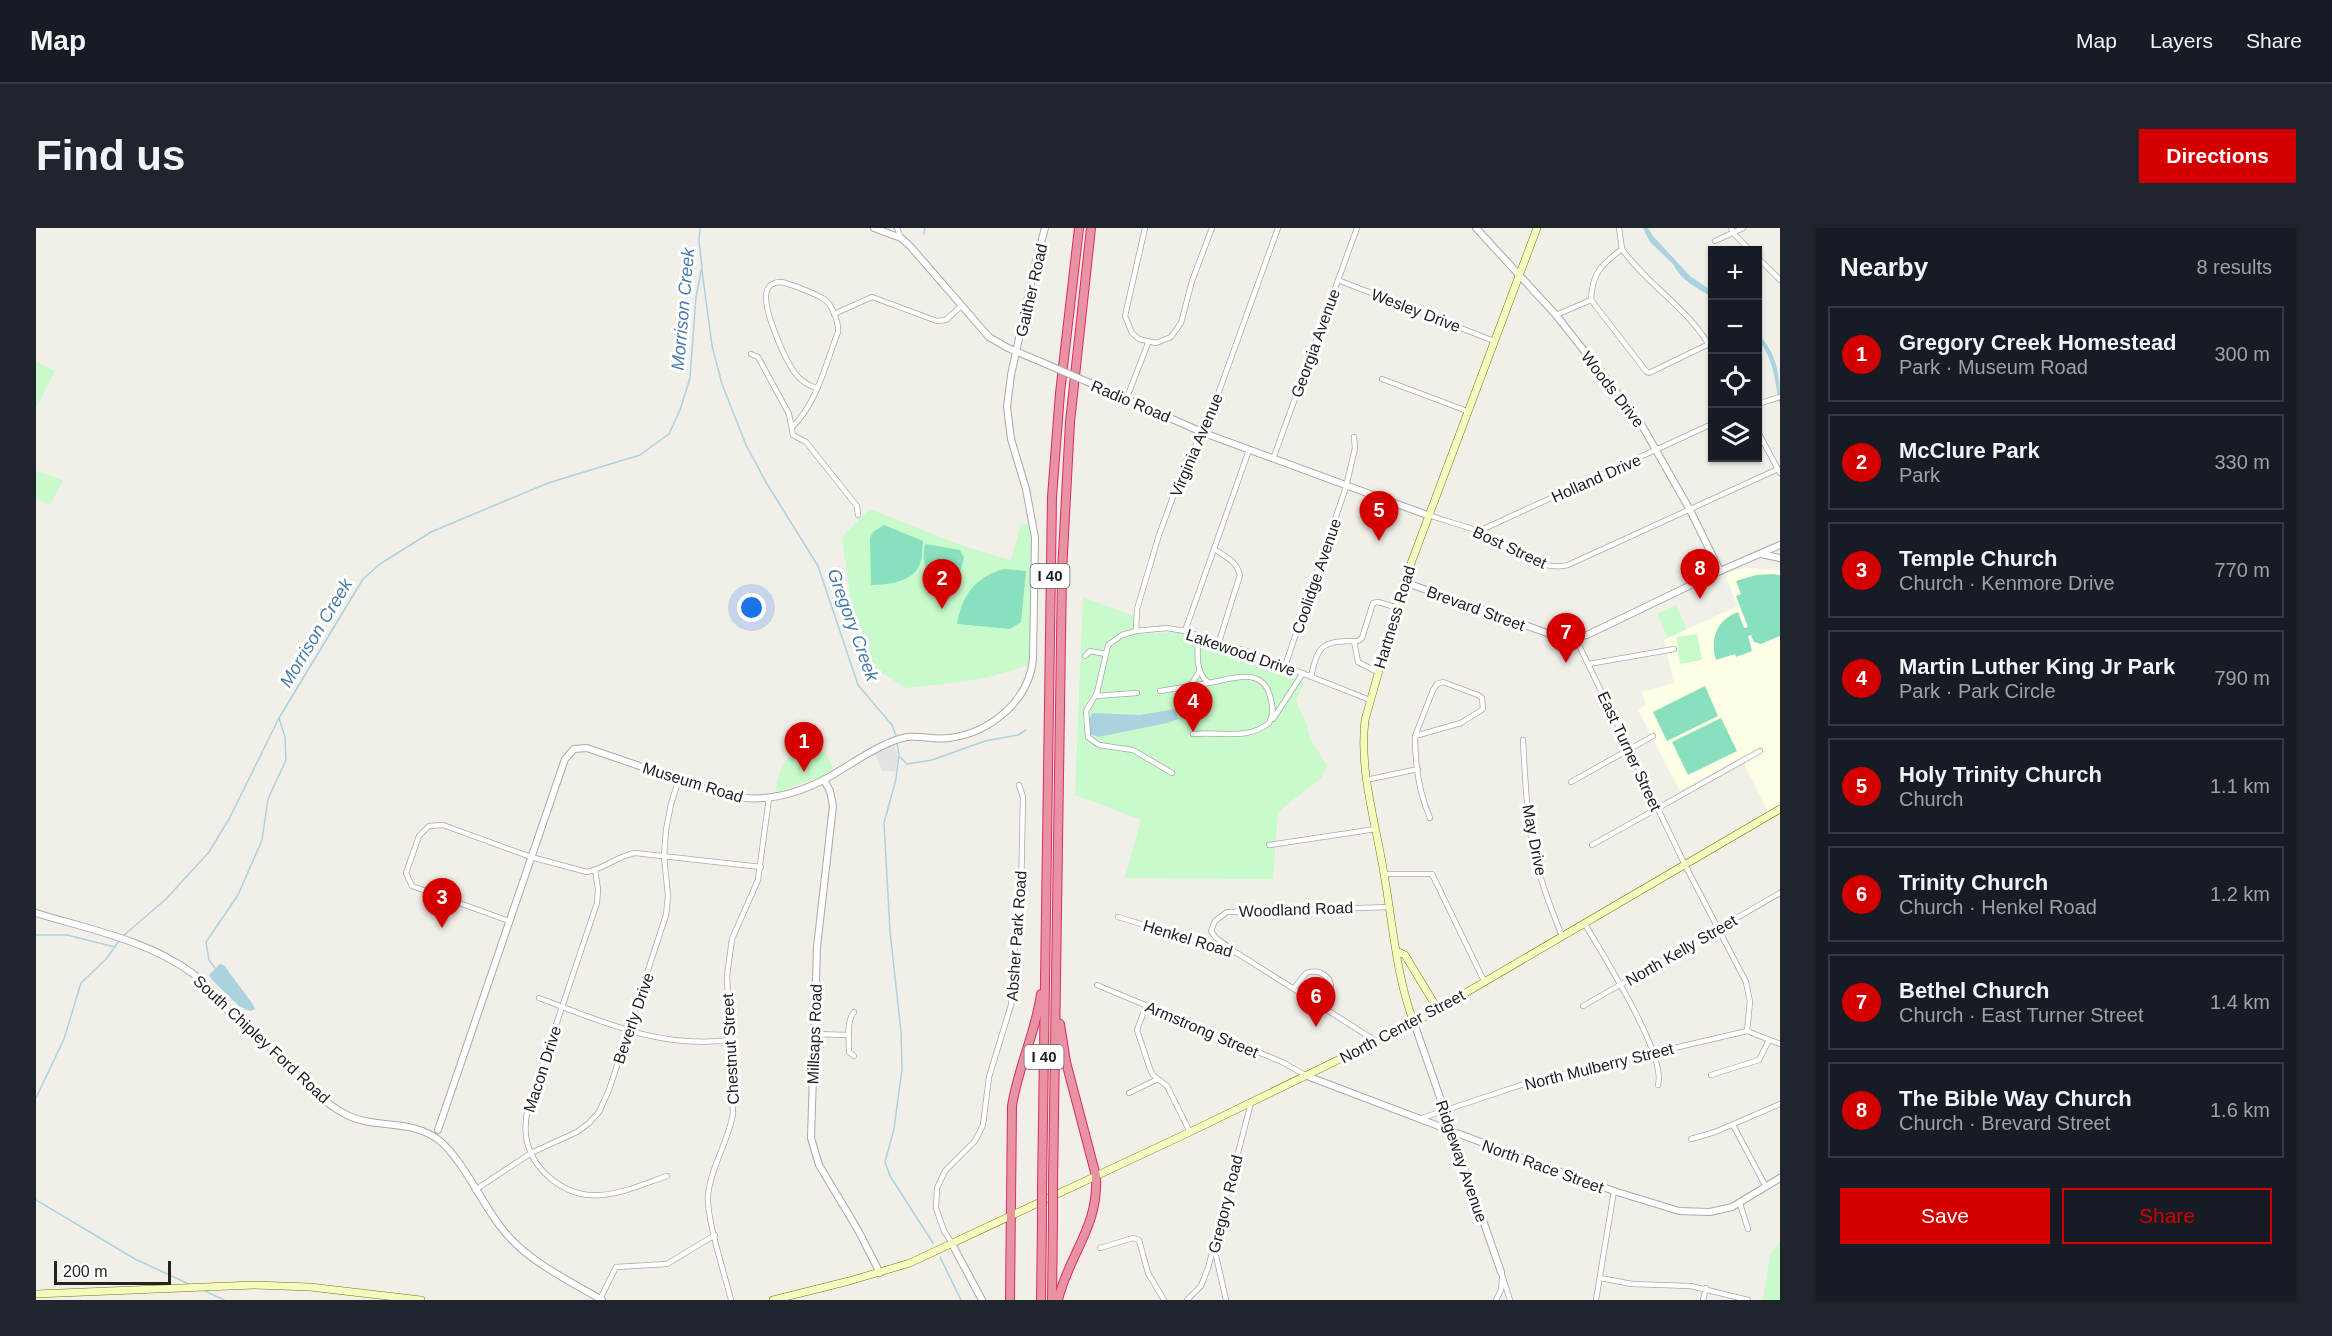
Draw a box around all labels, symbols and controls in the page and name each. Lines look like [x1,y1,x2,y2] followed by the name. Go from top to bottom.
[30,25,86,56] text: Map
[2076,29,2117,52] text: Map
[2150,29,2213,52] text: Layers
[2246,29,2302,52] text: Share
[2139,129,2296,183] button: Directions
[36,132,185,179] text: Find us
[1013,242,1050,338] street label: Gaither Road
[668,246,698,371] water label: Morrison Creek
[1708,246,1762,462] map controls
[1708,246,1762,300] button: +
[1840,252,1928,282] text: Nearby
[2196,256,2272,278] text: 8 results
[1288,286,1343,400] street label: Georgia Avenue
[1369,286,1463,335] street label: Wesley Drive
[1708,300,1762,354] button: −
[1899,330,2177,355] text: Gregory Creek Homestead
[1856,343,1867,365] text: 1
[2214,343,2270,365] text: 300 m
[1578,348,1647,431] street label: Woods Drive
[1708,354,1762,408] button: locate
[1899,356,2088,378] text: Park · Museum Road
[1089,377,1173,426] street label: Radio Road
[1167,391,1226,499] street label: Virginia Avenue
[1708,408,1762,462] button: layers
[1899,438,2040,463] text: McClure Park
[1549,451,1644,506] street label: Holland Drive
[1856,451,1867,473] text: 2
[2214,451,2270,473] text: 330 m
[1899,464,1940,486] text: Park
[1360,492,1398,541] pin: 5
[1289,516,1344,636] street label: Coolidge Avenue
[1470,523,1550,572] street label: Bost Street
[1899,546,2058,571] text: Temple Church
[1680,550,1720,599] pin: 8
[1856,559,1867,581] text: 3
[2214,559,2270,581] text: 770 m
[922,560,962,609] pin: 2
[1030,564,1070,588] road number: I 40
[1371,564,1418,671] street label: Hartness Road
[823,566,883,685] water label: Gregory Creek
[1899,572,2115,594] text: Church · Kenmore Drive
[276,574,357,691] water label: Morrison Creek
[1424,583,1528,634] street label: Brevard Street
[737,593,766,622] your location
[1546,614,1586,663] pin: 7
[1184,626,1298,679] street label: Lakewood Drive
[1899,654,2175,679] text: Martin Luther King Jr Park
[1856,667,1867,689] text: 4
[2214,667,2270,689] text: 790 m
[1899,680,2056,702] text: Park · Park Circle
[1174,682,1212,732] pin: 4
[1594,689,1665,814] street label: East Turner Street
[784,722,824,772] pin: 1
[641,759,745,806] street label: Museum Road
[1899,762,2102,787] text: Holy Trinity Church
[1856,775,1867,797] text: 5
[2210,775,2270,797] text: 1.1 km
[1899,788,1963,810] text: Church
[1519,803,1550,877] street label: May Drive
[1003,870,1030,1002] street label: Absher Park Road
[1899,870,2048,895] text: Trinity Church
[422,878,462,928] pin: 3
[1856,883,1867,905] text: 6
[2210,883,2270,905] text: 1.2 km
[1899,896,2097,918] text: Church · Henkel Road
[1239,899,1354,920] street label: Woodland Road
[1623,911,1740,989] street label: North Kelly Street
[1141,917,1235,960] street label: Henkel Road
[610,970,657,1066] street label: Beverly Drive
[190,972,333,1107] street label: South Chipley Ford Road
[1296,978,1336,1027] pin: 6
[1899,978,2049,1003] text: Bethel Church
[804,984,825,1085] street label: Millsaps Road
[1337,986,1468,1067] street label: North Center Street
[1856,991,1867,1013] text: 7
[2210,991,2270,1013] text: 1.4 km
[719,992,742,1105] street label: Chestnut Street
[1143,998,1261,1061] street label: Armstrong Street
[1899,1004,2144,1026] text: Church · East Turner Street
[521,1024,564,1114] street label: Macon Drive
[1523,1040,1676,1093] street label: North Mulberry Street
[1024,1045,1064,1069] road number: I 40
[1899,1086,2132,1111] text: The Bible Way Church
[1433,1098,1490,1224] street label: Ridgeway Avenue
[1856,1099,1867,1121] text: 8
[2210,1099,2270,1121] text: 1.6 km
[1899,1112,2110,1134] text: Church · Brevard Street
[1480,1137,1606,1197] street label: North Race Street
[1205,1153,1246,1255] street label: Gregory Road
[1840,1188,2050,1244] button: Save
[2062,1188,2272,1244] button: Share
[54,1258,171,1286] scale bar
[63,1263,107,1280] text: 200 m

